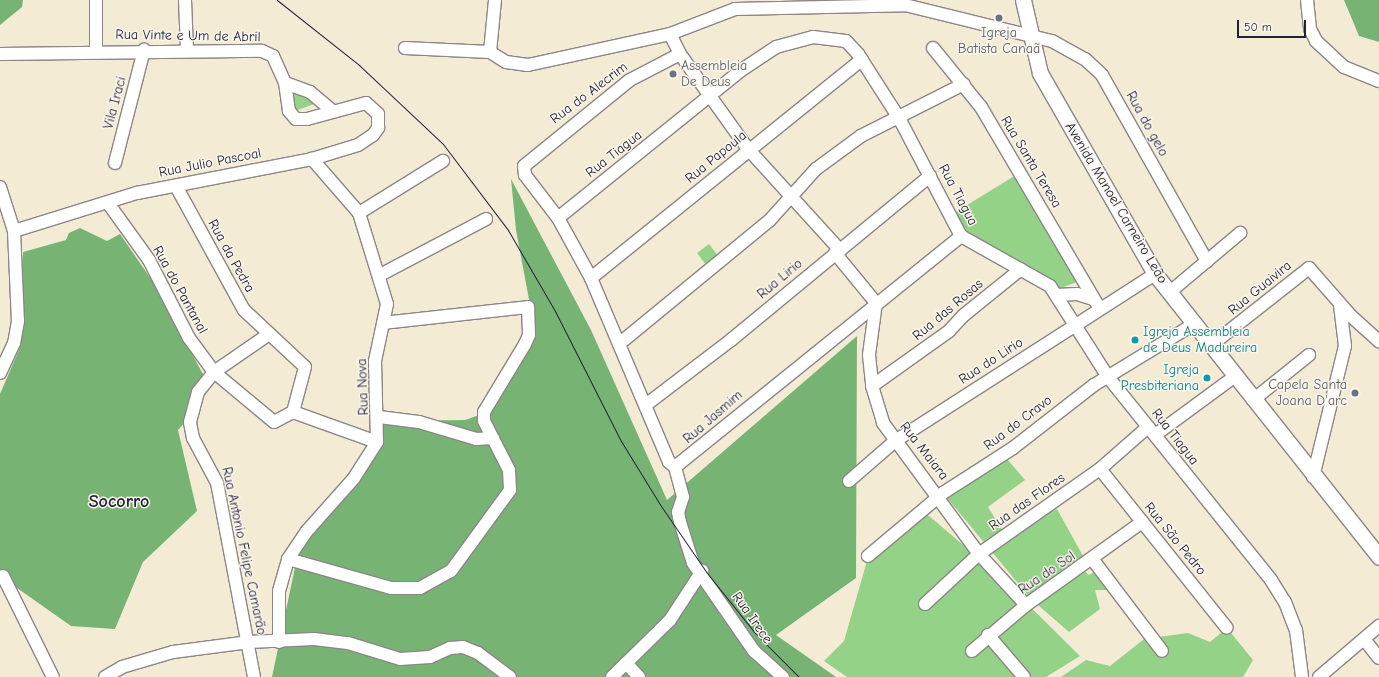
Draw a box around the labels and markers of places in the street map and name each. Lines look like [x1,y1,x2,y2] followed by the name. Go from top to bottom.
[994,13,1004,23] marker: Igreja Batista Canaã
[958,25,1040,58] place label: Igreja Batista Canaã
[681,58,747,90] place label: Assembleia De Deus
[668,69,678,79] marker: Assembleia De Deus
[1143,324,1257,356] place label: Igreja Assembleia de Deus Madureira
[1130,335,1140,345] marker: Igreja Assembleia de Deus Madureira
[1121,362,1199,394] place label: Igreja Presbiteriana
[1202,373,1212,383] marker: Igreja Presbiteriana
[1268,377,1347,410] place label: Capela Santa Joana D'arc
[1350,388,1360,398] marker: Capela Santa Joana D'arc

